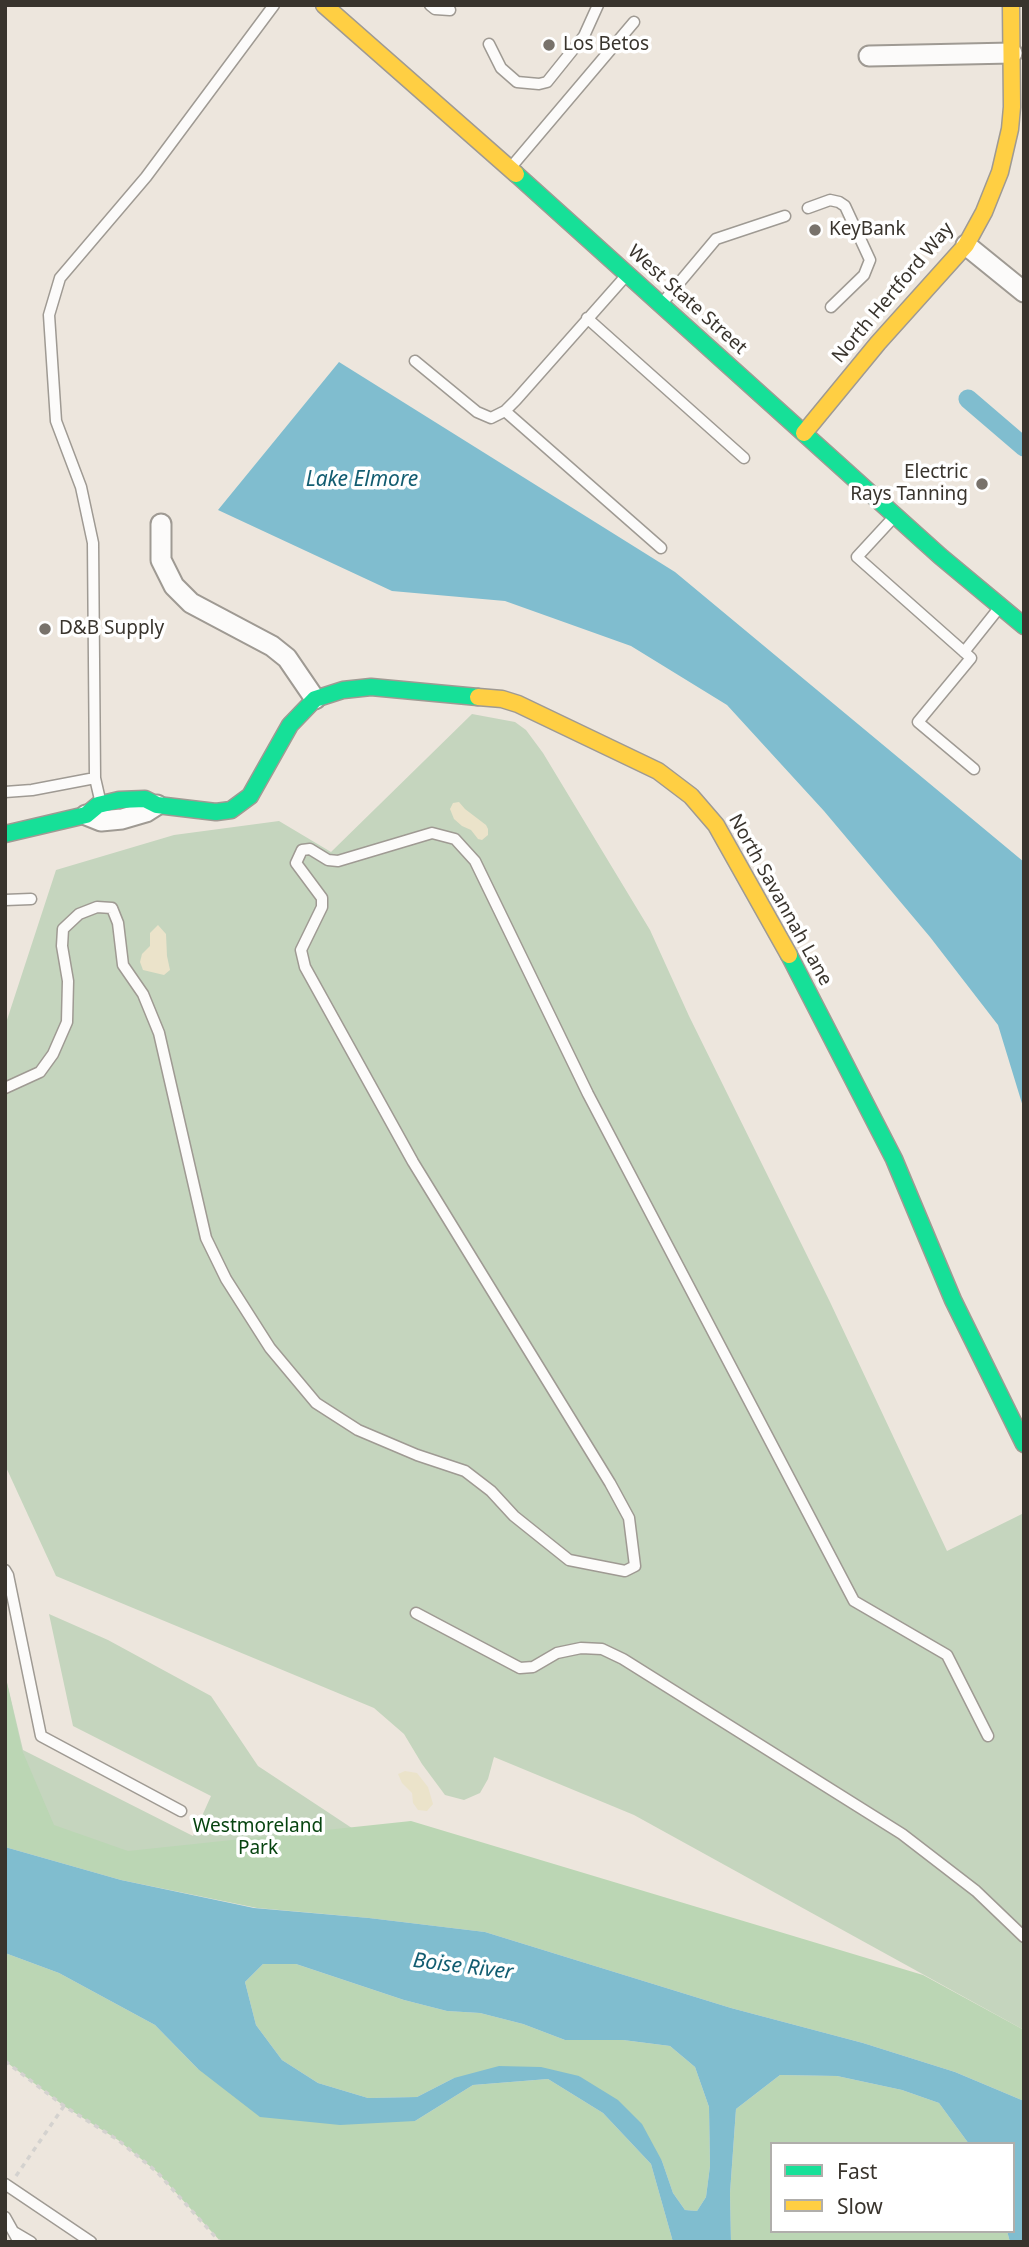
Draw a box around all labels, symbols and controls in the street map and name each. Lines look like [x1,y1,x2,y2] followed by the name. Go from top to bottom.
[563,34,649,56] place label: Los Betos
[541,37,557,53] marker: Los Betos
[828,218,958,368] street label: North Hertford Way
[829,219,906,241] place label: KeyBank
[807,222,823,238] marker: KeyBank
[623,241,751,359] street label: West State Street
[850,462,968,506] place label: Electric Rays Tanning
[306,467,418,493] water label: Lake Elmore
[974,476,990,492] marker: Electric Rays Tanning
[59,618,164,640] place label: D&B Supply
[37,621,53,637] marker: D&B Supply
[723,810,837,990] street label: North Savannah Lane
[193,1816,323,1860] park label: Westmoreland Park
[411,1948,515,1986] water label: Boise River
[770,2142,1015,2233] legend
[837,2157,877,2185] text: Fast
[837,2192,883,2220] text: Slow

